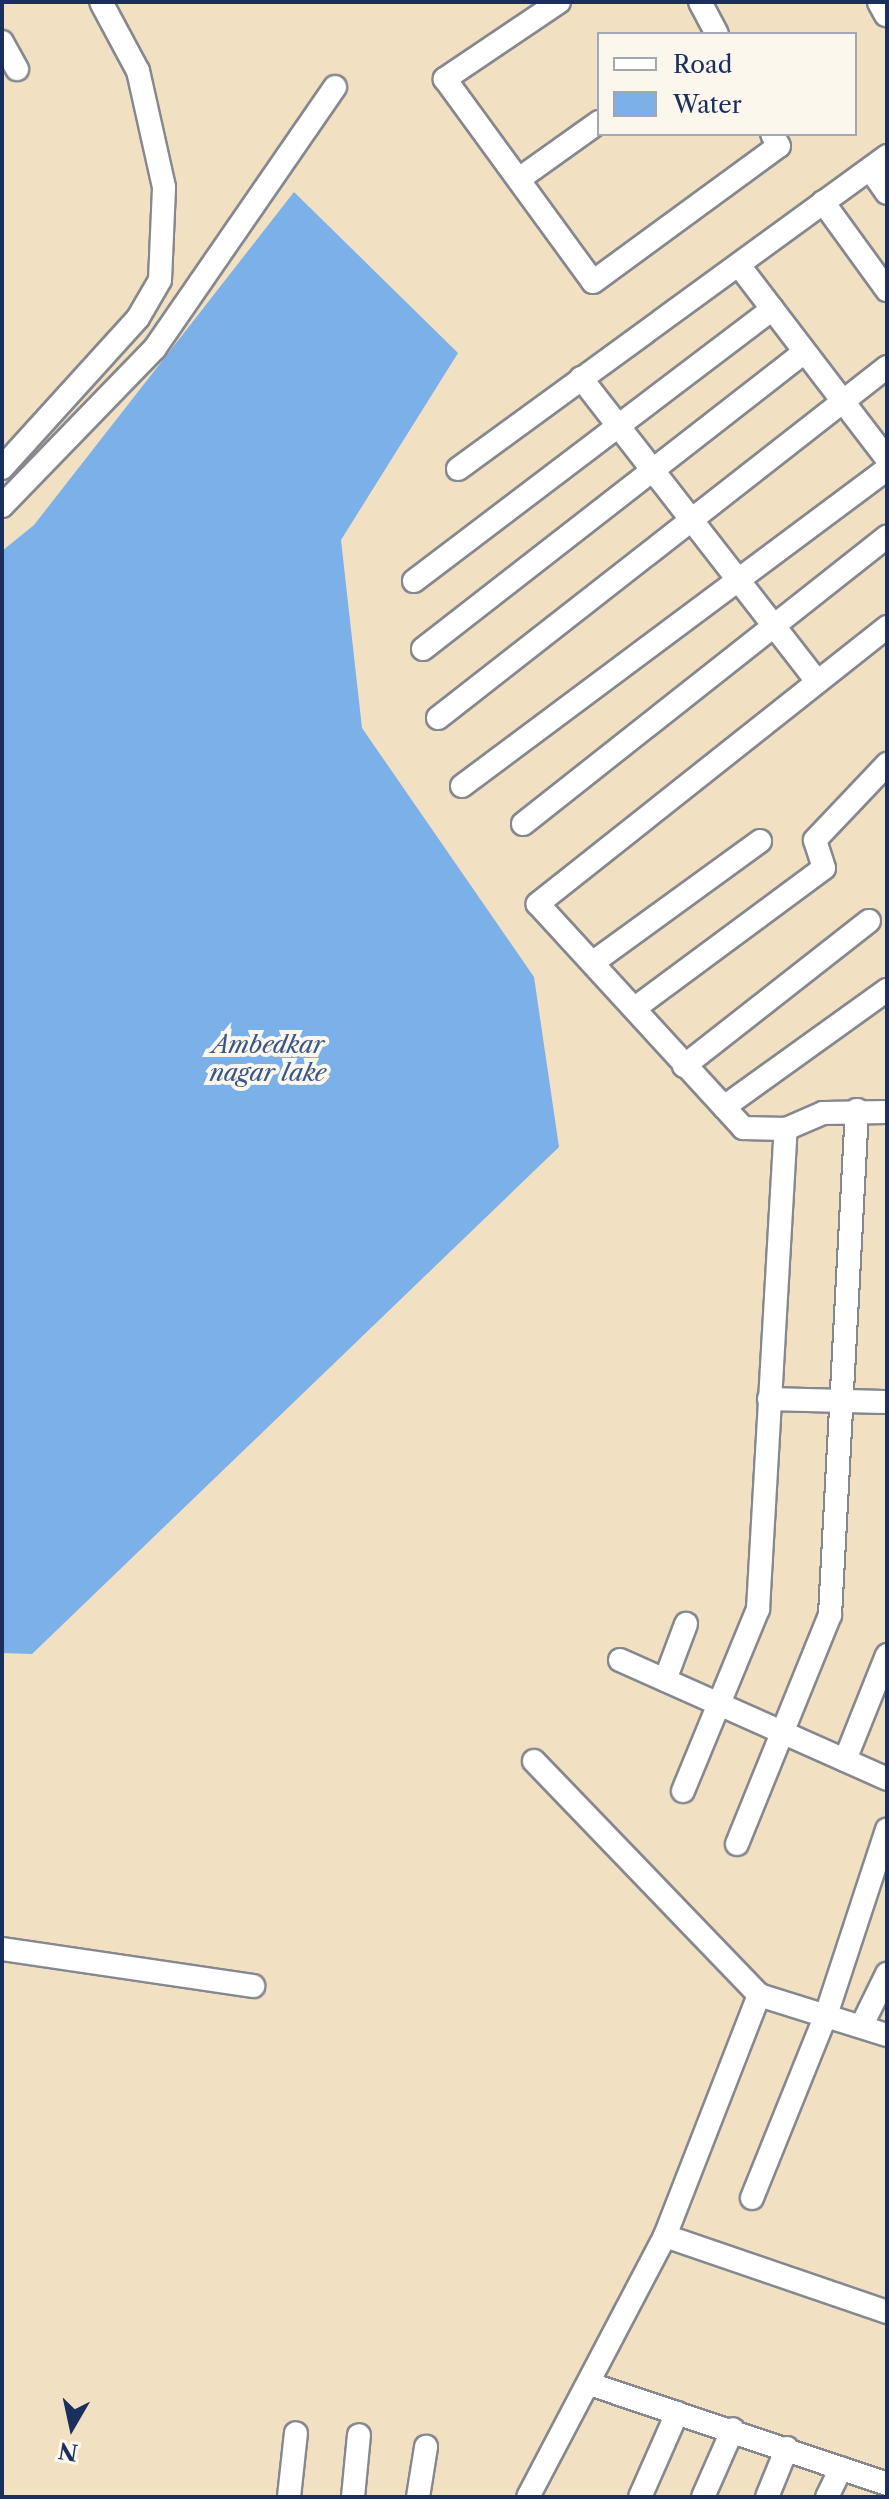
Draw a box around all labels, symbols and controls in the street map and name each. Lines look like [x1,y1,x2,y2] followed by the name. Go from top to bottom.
[597,32,857,136] legend
[673,50,732,79] text: Road
[673,90,742,119] text: Water
[210,1031,326,1087] water label: Ambedkar nagar lake
[32,2387,112,2467] north arrow
[57,2436,80,2466] text: N

